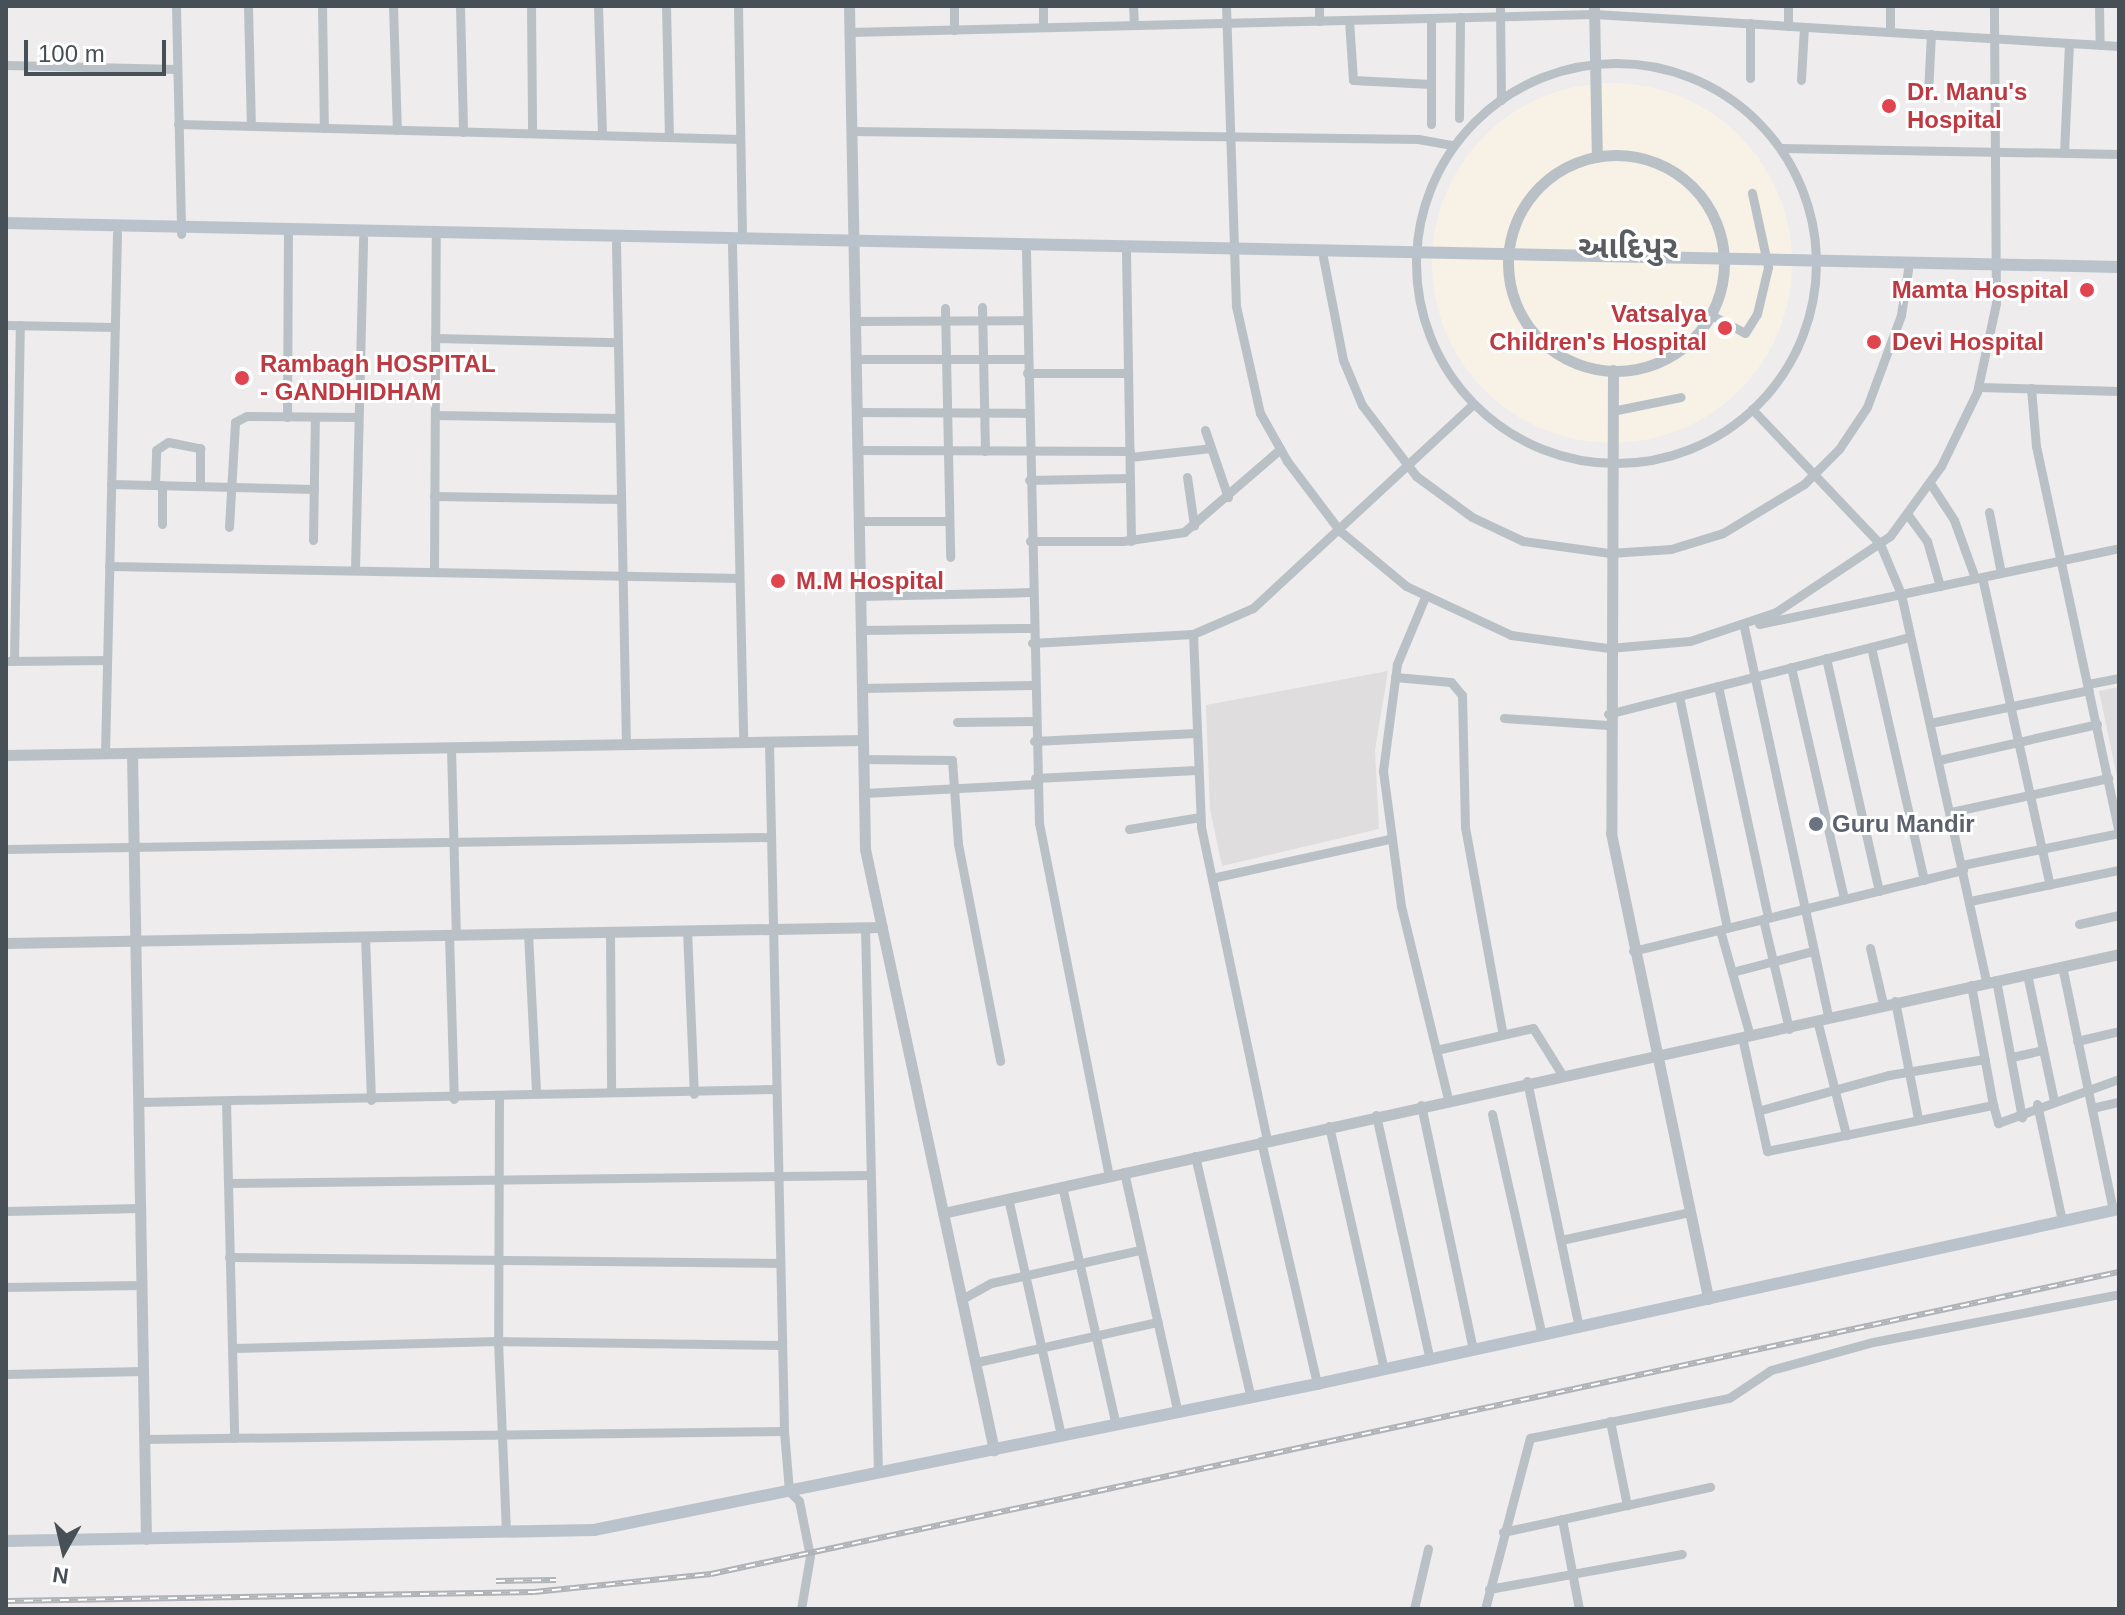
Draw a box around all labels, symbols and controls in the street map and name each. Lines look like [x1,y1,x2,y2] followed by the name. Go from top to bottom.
[28,24,170,74] scale bar
[38,40,105,67] text: 100 m
[1907,78,2027,134] place label: Dr. Manu's Hospital
[1878,95,1900,117] marker: Dr. Manu's Hospital
[1578,228,1678,266] district label: આદિપુર
[1892,276,2069,304] place label: Mamta Hospital
[2076,279,2098,301] marker: Mamta Hospital
[1489,300,1707,356] place label: Vatsalya Children's Hospital
[1714,317,1736,339] marker: Vatsalya Children's Hospital
[1892,328,2044,356] place label: Devi Hospital
[1863,331,1885,353] marker: Devi Hospital
[260,350,496,406] place label: Rambagh HOSPITAL - GANDHIDHAM
[231,367,253,389] marker: Rambagh HOSPITAL - GANDHIDHAM
[796,567,944,595] place label: M.M Hospital
[767,570,789,592] marker: M.M Hospital
[1832,810,1975,838] place label: Guru Mandir
[1807,815,1825,833] marker: Guru Mandir
[24,1511,104,1591] north arrow
[51,1562,70,1589] text: N

